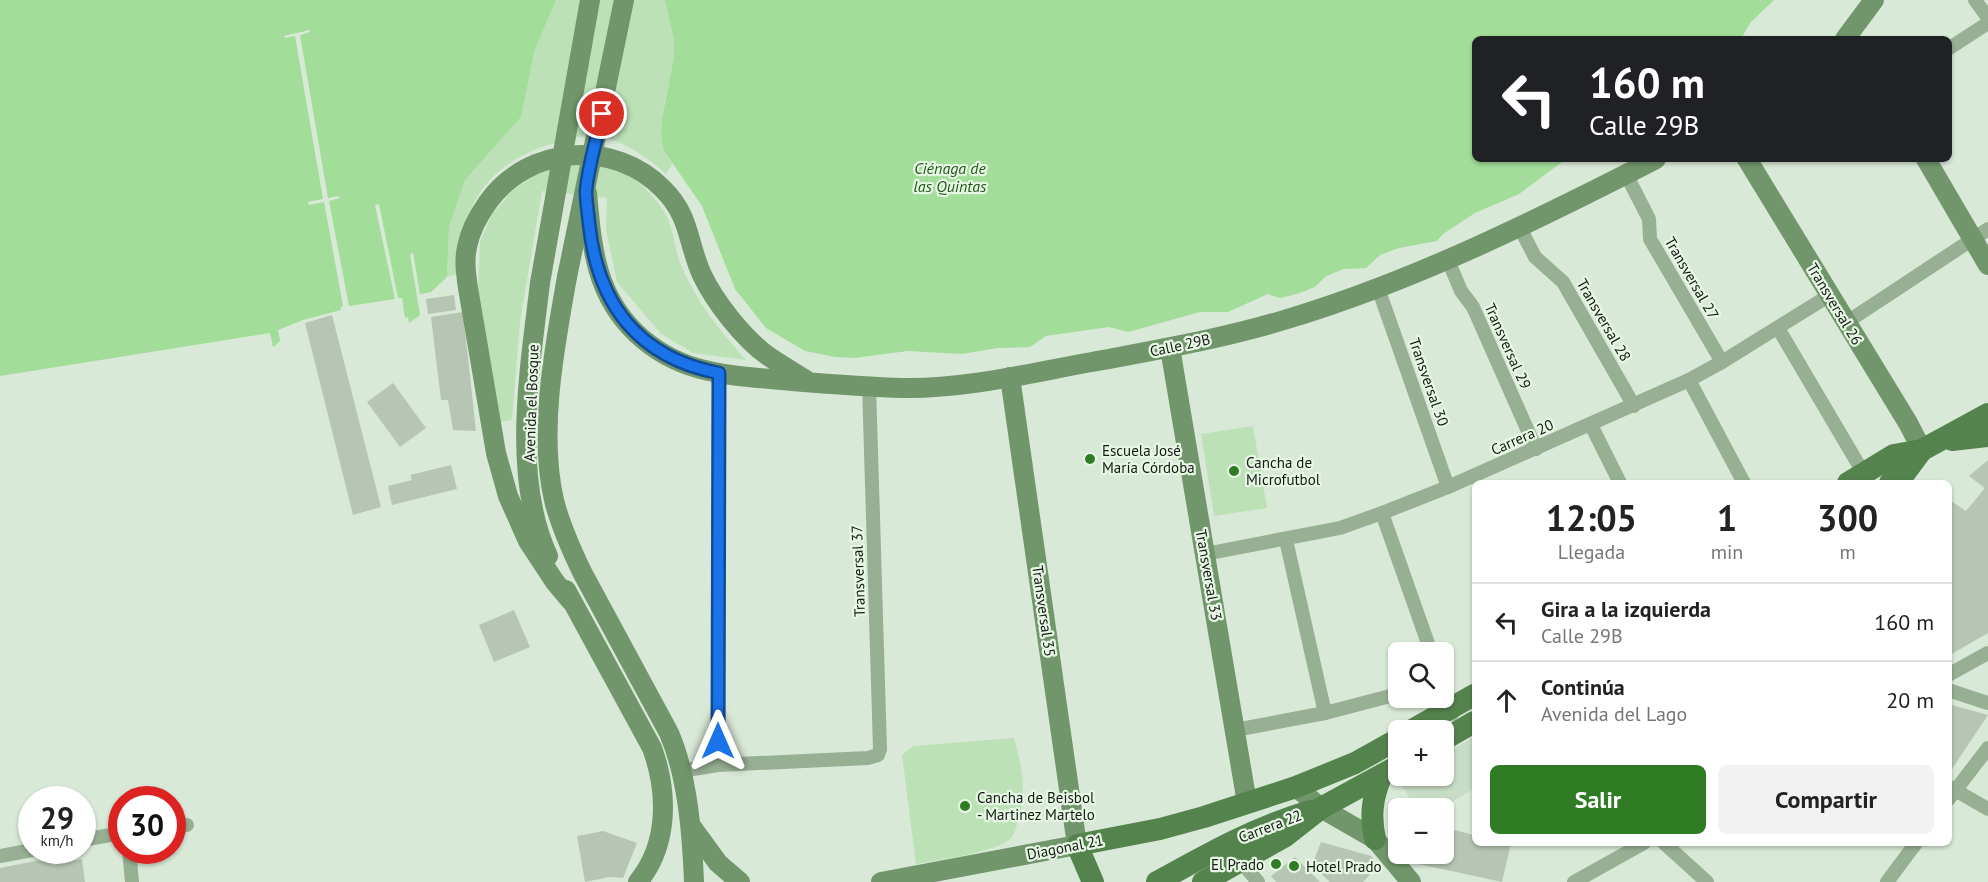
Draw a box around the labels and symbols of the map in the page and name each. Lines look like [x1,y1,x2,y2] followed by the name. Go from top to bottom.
[576,88,627,139] pin
[914,158,987,196] water label: Ciénaga de las Quintas
[1661,233,1723,323] street label: Transversal 27
[1803,260,1867,348] street label: Transversal 26
[1573,275,1635,365] street label: Transversal 28
[1481,300,1535,392] street label: Transversal 29
[1148,329,1212,361] street label: Calle 29B
[1405,335,1453,429] street label: Transversal 30
[519,344,543,462] street label: Avenida el Bosque
[1488,415,1556,459] street label: Carrera 20
[1102,441,1195,477] place label: Escuela José María Córdoba
[1083,452,1097,466] marker: Escuela José María Córdoba
[1246,453,1321,489] place label: Cancha de Microfutbol
[1227,464,1241,478] marker: Cancha de Microfutbol
[847,525,869,617] street label: Transversal 37
[1192,528,1226,622] street label: Transversal 33
[1028,564,1060,658] street label: Transversal 35
[686,709,750,773] position arrow
[108,786,186,864] speed limit sign: 30
[977,788,1095,824] place label: Cancha de Beisbol - Martinez Martelo
[958,799,972,813] marker: Cancha de Beisbol - Martinez Martelo
[1236,805,1304,847] street label: Carrera 22
[1025,830,1105,864] street label: Diagonal 21
[1211,855,1264,874] place label: El Prado
[1269,857,1283,871] marker: El Prado
[1306,857,1382,876] place label: Hotel Prado
[1287,859,1301,873] marker: Hotel Prado

